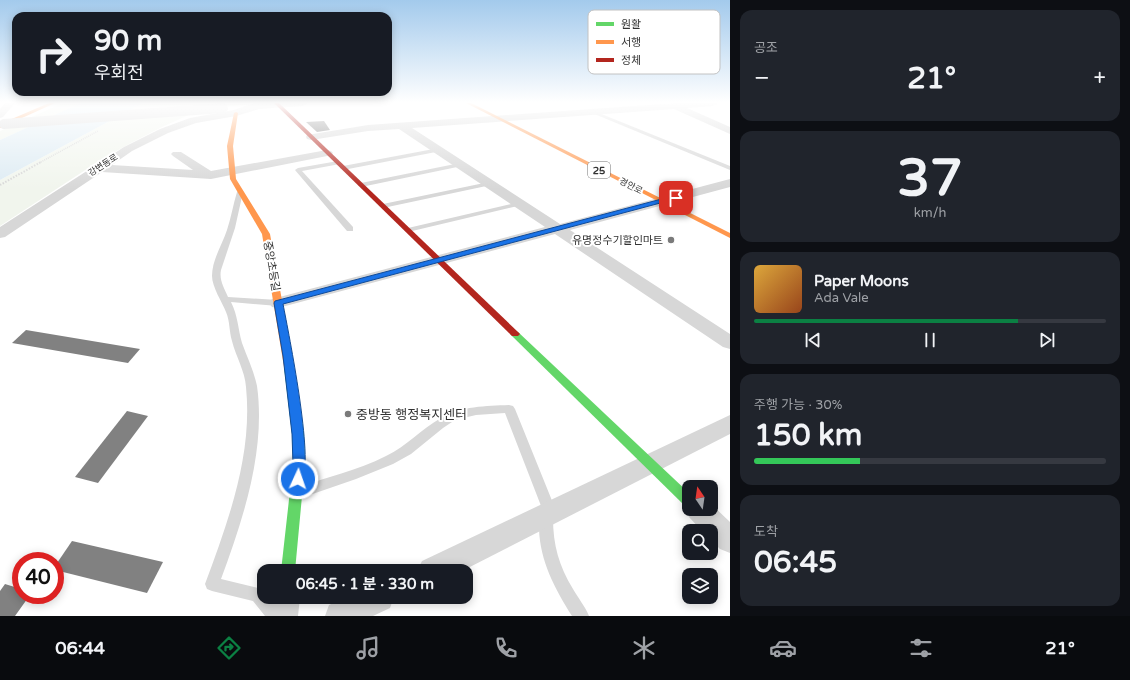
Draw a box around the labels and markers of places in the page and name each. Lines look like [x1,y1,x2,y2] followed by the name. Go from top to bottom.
[659,181,693,215] pin
[572,234,663,247] place label: 유명정수기할인마트
[666,235,676,245] marker: 유명정수기할인마트
[356,407,467,423] place label: 중방동 행정복지센터
[343,409,353,419] marker: 중방동 행정복지센터

